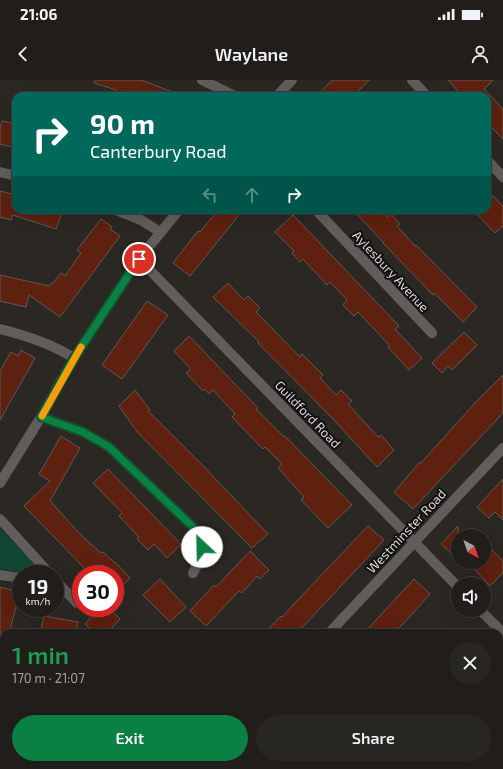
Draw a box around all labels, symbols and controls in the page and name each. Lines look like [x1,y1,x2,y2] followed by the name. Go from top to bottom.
[20,5,57,23] text: 21:06
[12,43,34,65] icon: back
[215,43,288,65] text: Waylane
[469,43,491,65] icon: person
[90,106,155,140] text: 90 m
[24,108,76,160] icon: right
[90,140,227,162] text: Canterbury Road
[199,184,221,206] icon: left
[241,184,263,206] icon: ahead
[283,184,305,206] icon: right
[349,227,433,315] street label: Aylesbury Avenue
[122,242,156,276] pin
[128,248,150,270] icon: arrive
[272,377,344,451] street label: Guildford Road
[363,486,449,576] street label: Westminster Road
[181,526,223,568] position arrow
[451,529,491,569] north arrow
[451,529,491,617] map controls
[72,565,124,617] speed limit sign: 30
[28,574,48,598] text: 19
[451,577,491,617] button: sound
[26,595,50,607] text: km/h
[12,640,69,669] text: 1 min
[449,642,491,684] button: close
[12,670,85,686] text: 170 m · 21:07
[12,715,248,761] button: Exit
[256,715,491,761] button: Share

